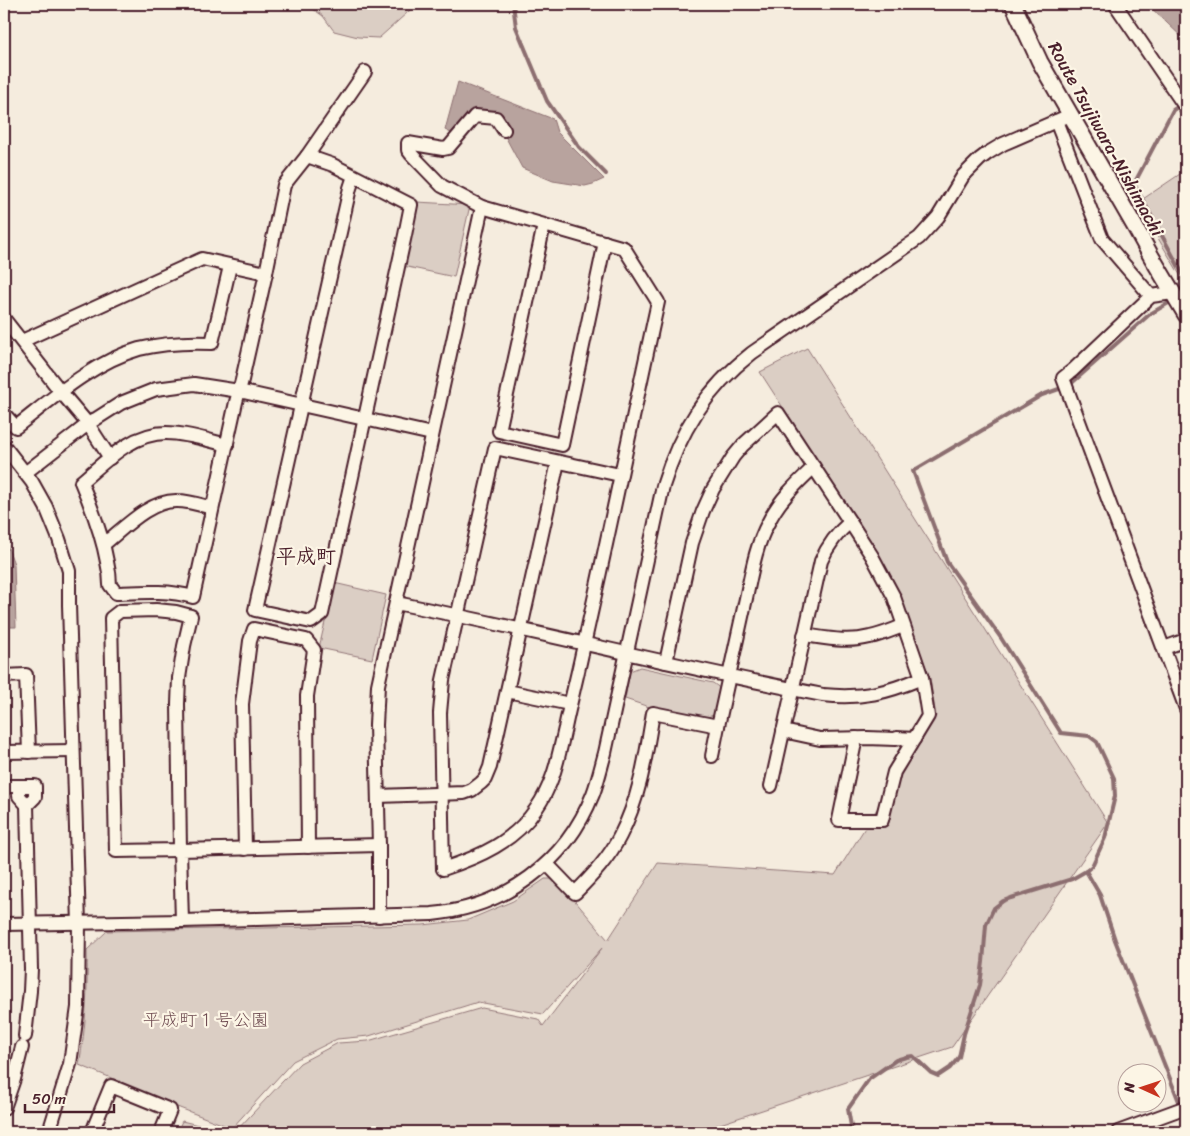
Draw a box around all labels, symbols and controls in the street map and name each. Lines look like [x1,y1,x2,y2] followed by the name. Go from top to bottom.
[1039,36,1174,243] street label: Route Tsujiwara-Nishimachi
[276,539,336,574] district label: 平成町
[143,1004,269,1036] park label: 平成町１号公園
[1118,1064,1168,1114] north arrow
[25,1081,114,1113] scale bar
[1117,1082,1142,1094] text: N
[32,1086,67,1112] text: 50 m

